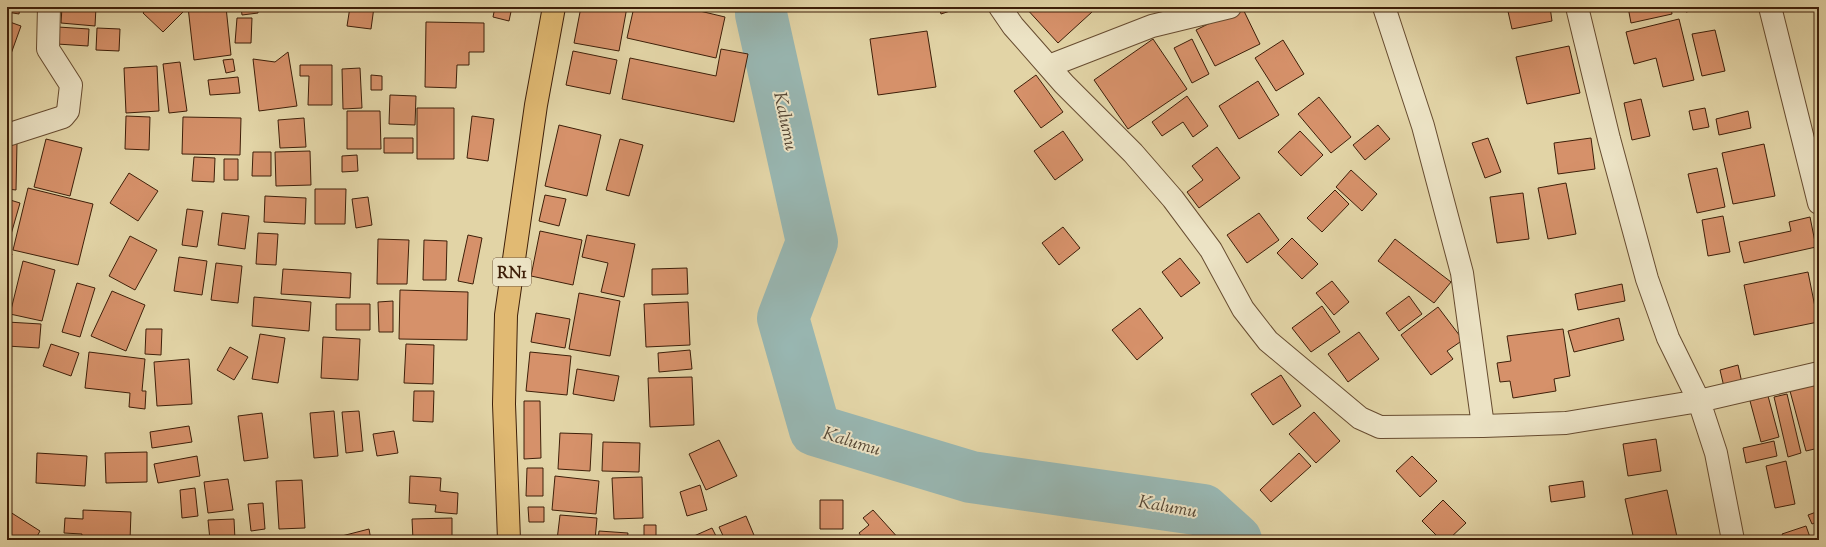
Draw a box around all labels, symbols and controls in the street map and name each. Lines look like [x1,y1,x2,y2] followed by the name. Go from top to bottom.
[765,90,803,154] water label: Kalumu
[493,258,531,286] road number: RN1
[819,422,884,464] water label: Kalumu
[1136,490,1200,526] water label: Kalumu

